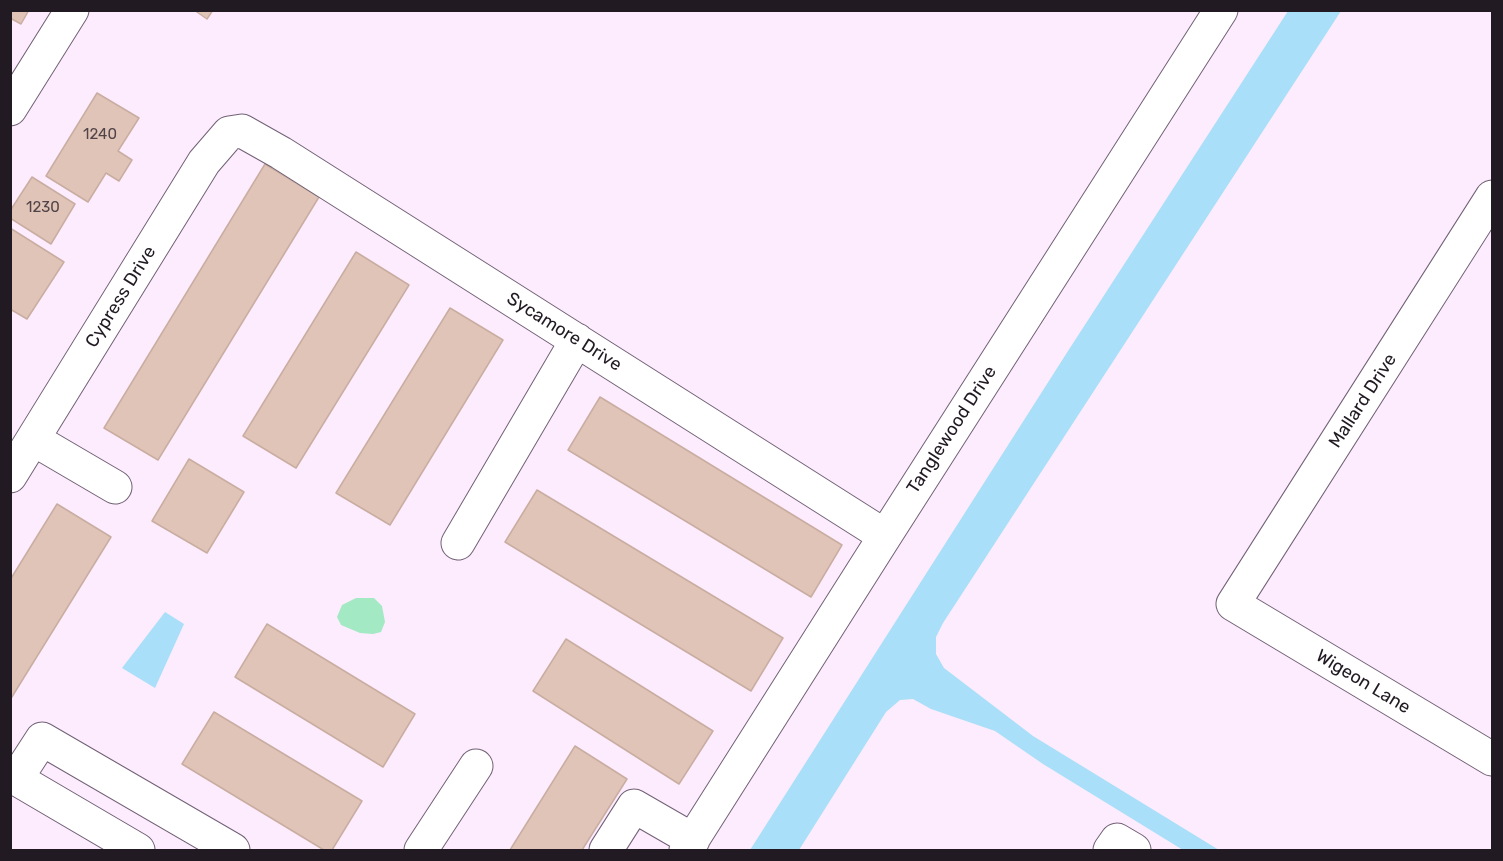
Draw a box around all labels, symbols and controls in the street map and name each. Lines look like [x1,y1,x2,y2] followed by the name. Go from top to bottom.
[83,126,117,144] house number: 1240
[26,199,60,217] house number: 1230
[81,242,161,352] street label: Cypress Drive
[503,288,625,376] street label: Sycamore Drive
[1325,350,1401,452] street label: Mallard Drive
[903,362,1001,498] street label: Tanglewood Drive
[1312,645,1414,719] street label: Wigeon Lane

